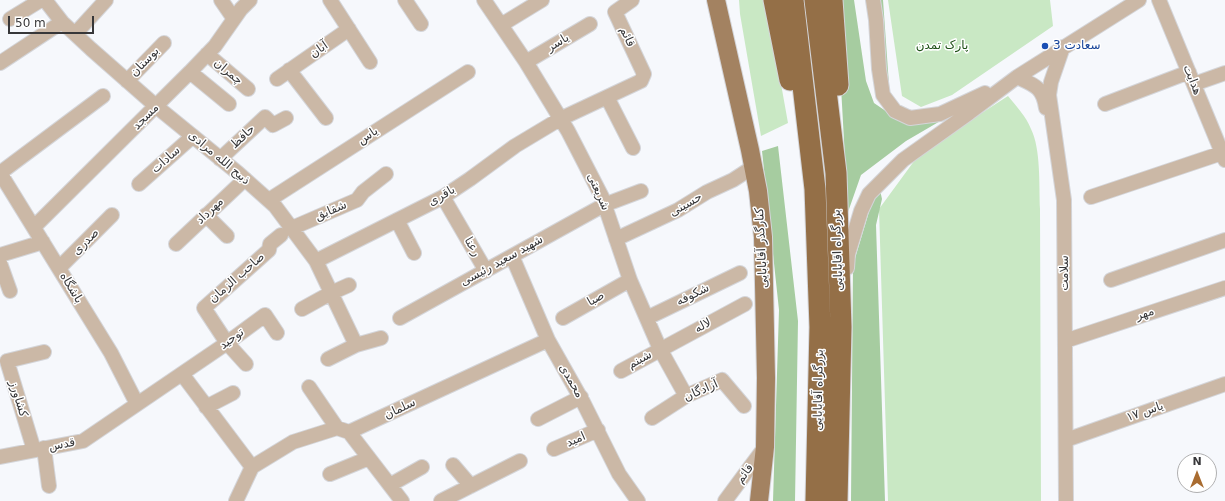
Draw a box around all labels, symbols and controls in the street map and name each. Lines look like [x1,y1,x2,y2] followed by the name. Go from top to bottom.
[10,8,96,34] scale bar
[15,16,46,30] text: 50 m
[616,25,638,49] street label: قائم
[544,31,572,55] street label: یاسر
[307,39,331,61] street label: آبان
[916,39,968,53] park label: پارک تمدن
[1053,39,1101,53] place label: سعادت 3
[1040,41,1050,51] marker: سعادت 3
[127,44,163,80] street label: بوستان
[211,56,245,88] street label: چمران
[1180,63,1204,97] street label: هدایت
[130,101,162,133] street label: مسجد
[228,122,258,152] street label: حافظ
[355,124,381,148] street label: یاس
[185,128,253,188] street label: ذبیح الله مرادی
[149,143,183,177] street label: سادات
[583,171,613,213] street label: شریعتی
[426,183,458,209] street label: باقری
[667,190,705,220] street label: حسینی
[193,194,227,228] street label: مهرداد
[313,198,349,224] street label: شقایق
[753,207,771,289] street label: کنارگذر آقابابایی
[829,209,847,291] street label: بزرگراه اقابابایی
[70,226,102,258] street label: صدری
[458,232,546,290] street label: شهید سعید رئیسی
[461,235,483,259] street label: رعنا
[206,250,268,306] street label: صاحب الزمان
[1058,255,1072,291] street label: سلامت
[56,270,86,306] street label: باشگاه
[674,281,712,309] street label: شکوفه
[585,288,607,310] street label: صبا
[1134,304,1156,324] street label: مهر
[692,316,714,336] street label: لاله
[217,325,247,353] street label: توحید
[625,348,655,372] street label: شبنم
[811,349,827,431] street label: بزرگراه آقابابایی
[556,361,586,401] street label: محمدی
[682,377,720,405] street label: آزادگان
[6,379,30,419] street label: کشاورز
[382,395,418,423] street label: سلمان
[1125,399,1165,425] street label: یاس ۱۷
[564,429,588,451] street label: امید
[48,435,76,455] street label: قدس
[1177,453,1217,493] north arrow
[1192,455,1202,468] text: N
[733,461,757,487] street label: قائم

